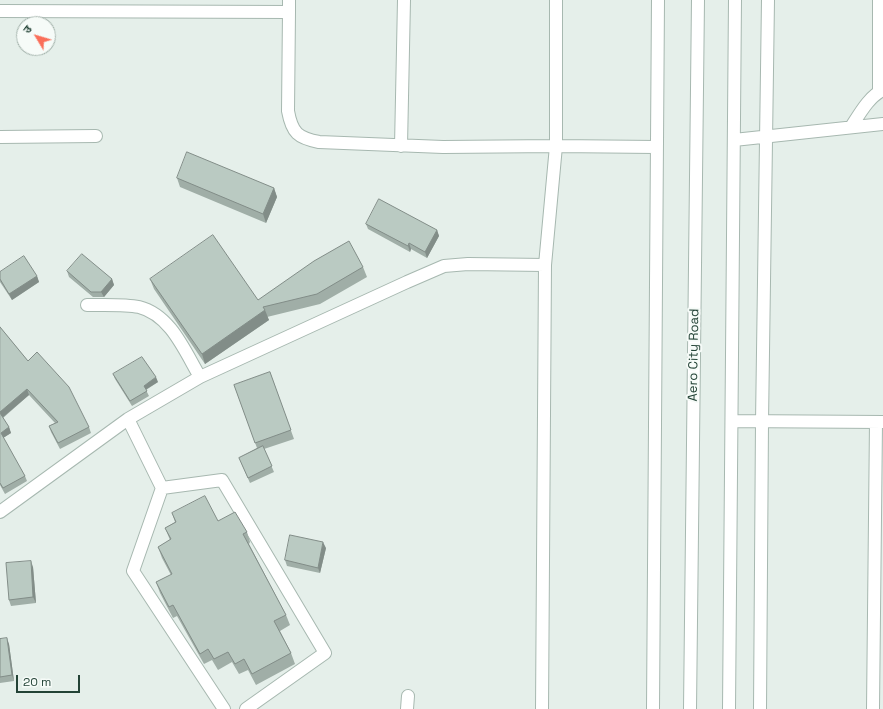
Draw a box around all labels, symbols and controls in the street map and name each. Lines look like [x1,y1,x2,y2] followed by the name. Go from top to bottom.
[16,16,56,56] north arrow
[20,22,35,36] text: उ
[685,309,703,401] street label: Aero City Road
[18,667,82,693] scale bar
[23,674,51,690] text: 20 m

